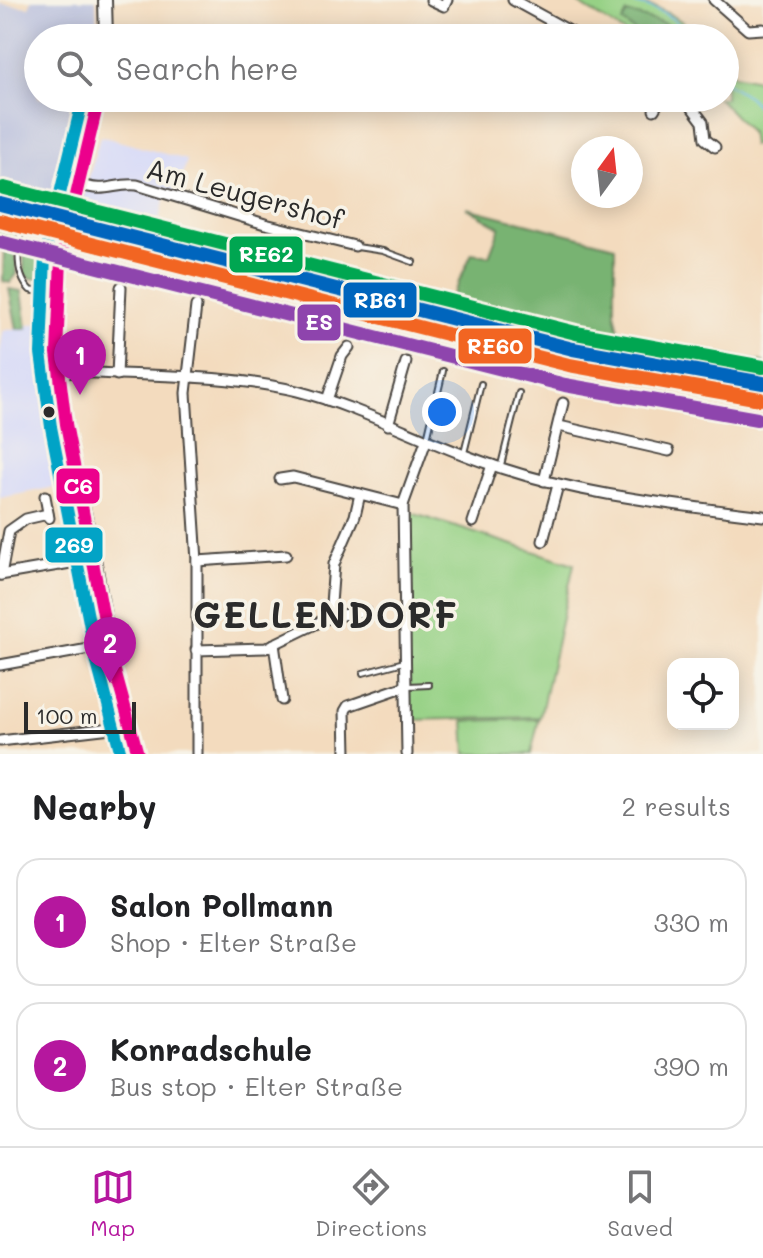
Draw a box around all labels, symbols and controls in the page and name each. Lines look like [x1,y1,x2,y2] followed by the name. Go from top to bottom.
[24,24,739,112] search box
[52,46,96,90] icon: search
[116,48,299,88] text: Search here
[571,136,643,208] north arrow
[143,149,349,237] street label: Am Leugershof
[228,235,304,274] line badge: RE62
[239,239,293,268] text: RE62
[342,281,418,319] line badge: RB61
[353,285,407,314] text: RB61
[296,303,342,342] line badge: ES
[305,307,333,336] text: ES
[457,327,533,365] line badge: RE60
[54,329,106,395] pin: 1
[467,331,523,360] text: RE60
[422,392,462,432] your location
[41,404,57,420] unlabelled marker
[55,467,101,505] line badge: C6
[63,471,93,500] text: C6
[44,526,104,564] line badge: 269
[55,530,93,559] text: 269
[193,590,459,637] district label: GELLENDORF
[84,617,136,683] pin: 2
[667,658,739,730] map controls
[667,658,739,730] button: locate
[24,698,136,734] scale bar
[36,701,98,730] text: 100 m
[32,784,157,829] text: Nearby
[622,789,731,823] text: 2 results
[110,885,333,925] text: Salon Pollmann
[54,905,66,939] text: 1
[653,905,729,939] text: 330 m
[110,925,357,959] text: Shop · Elter Straße
[110,1029,312,1069] text: Konradschule
[53,1049,67,1083] text: 2
[653,1049,729,1083] text: 390 m
[110,1069,403,1103] text: Bus stop · Elter Straße
[90,1165,135,1242] tab: Map
[315,1165,427,1242] tab: Directions
[608,1165,673,1242] tab: Saved

